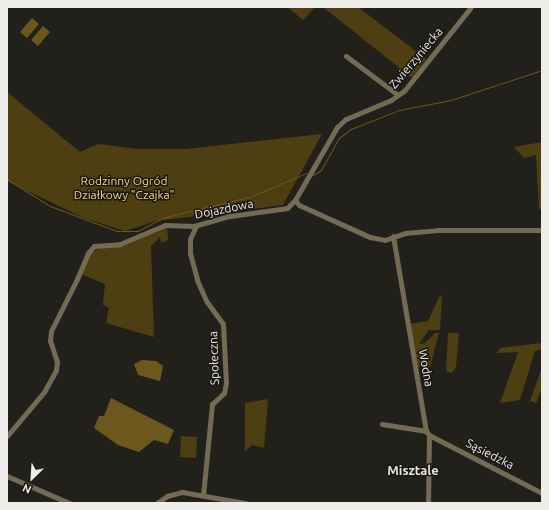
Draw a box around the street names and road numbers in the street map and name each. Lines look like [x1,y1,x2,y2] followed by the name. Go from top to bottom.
[386,24,446,92] street label: Zwierzyniecka
[193,196,255,222] street label: Dojazdowa
[206,331,222,385] street label: Społeczna
[416,348,436,388] street label: Wodna
[464,436,516,472] street label: Sąsiedzka

